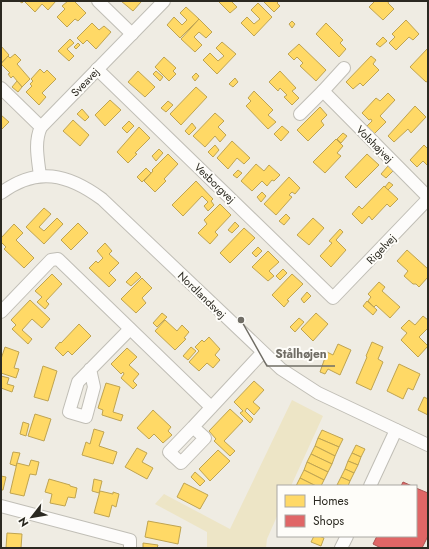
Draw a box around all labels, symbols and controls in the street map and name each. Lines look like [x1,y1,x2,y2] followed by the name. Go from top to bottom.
[67,64,103,100] street label: Sveavej
[353,122,397,166] street label: Volshøjvej
[191,159,239,207] street label: Vesborgvej
[363,230,399,268] street label: Rigelvej
[174,268,230,322] street label: Nordlandsvej
[267,342,335,366] callout: Stålhøjen
[275,345,327,363] text: Stålhøjen
[277,485,417,537] legend
[313,492,349,510] text: Homes
[12,497,52,537] north arrow
[313,512,344,530] text: Shops
[14,514,33,530] text: N

